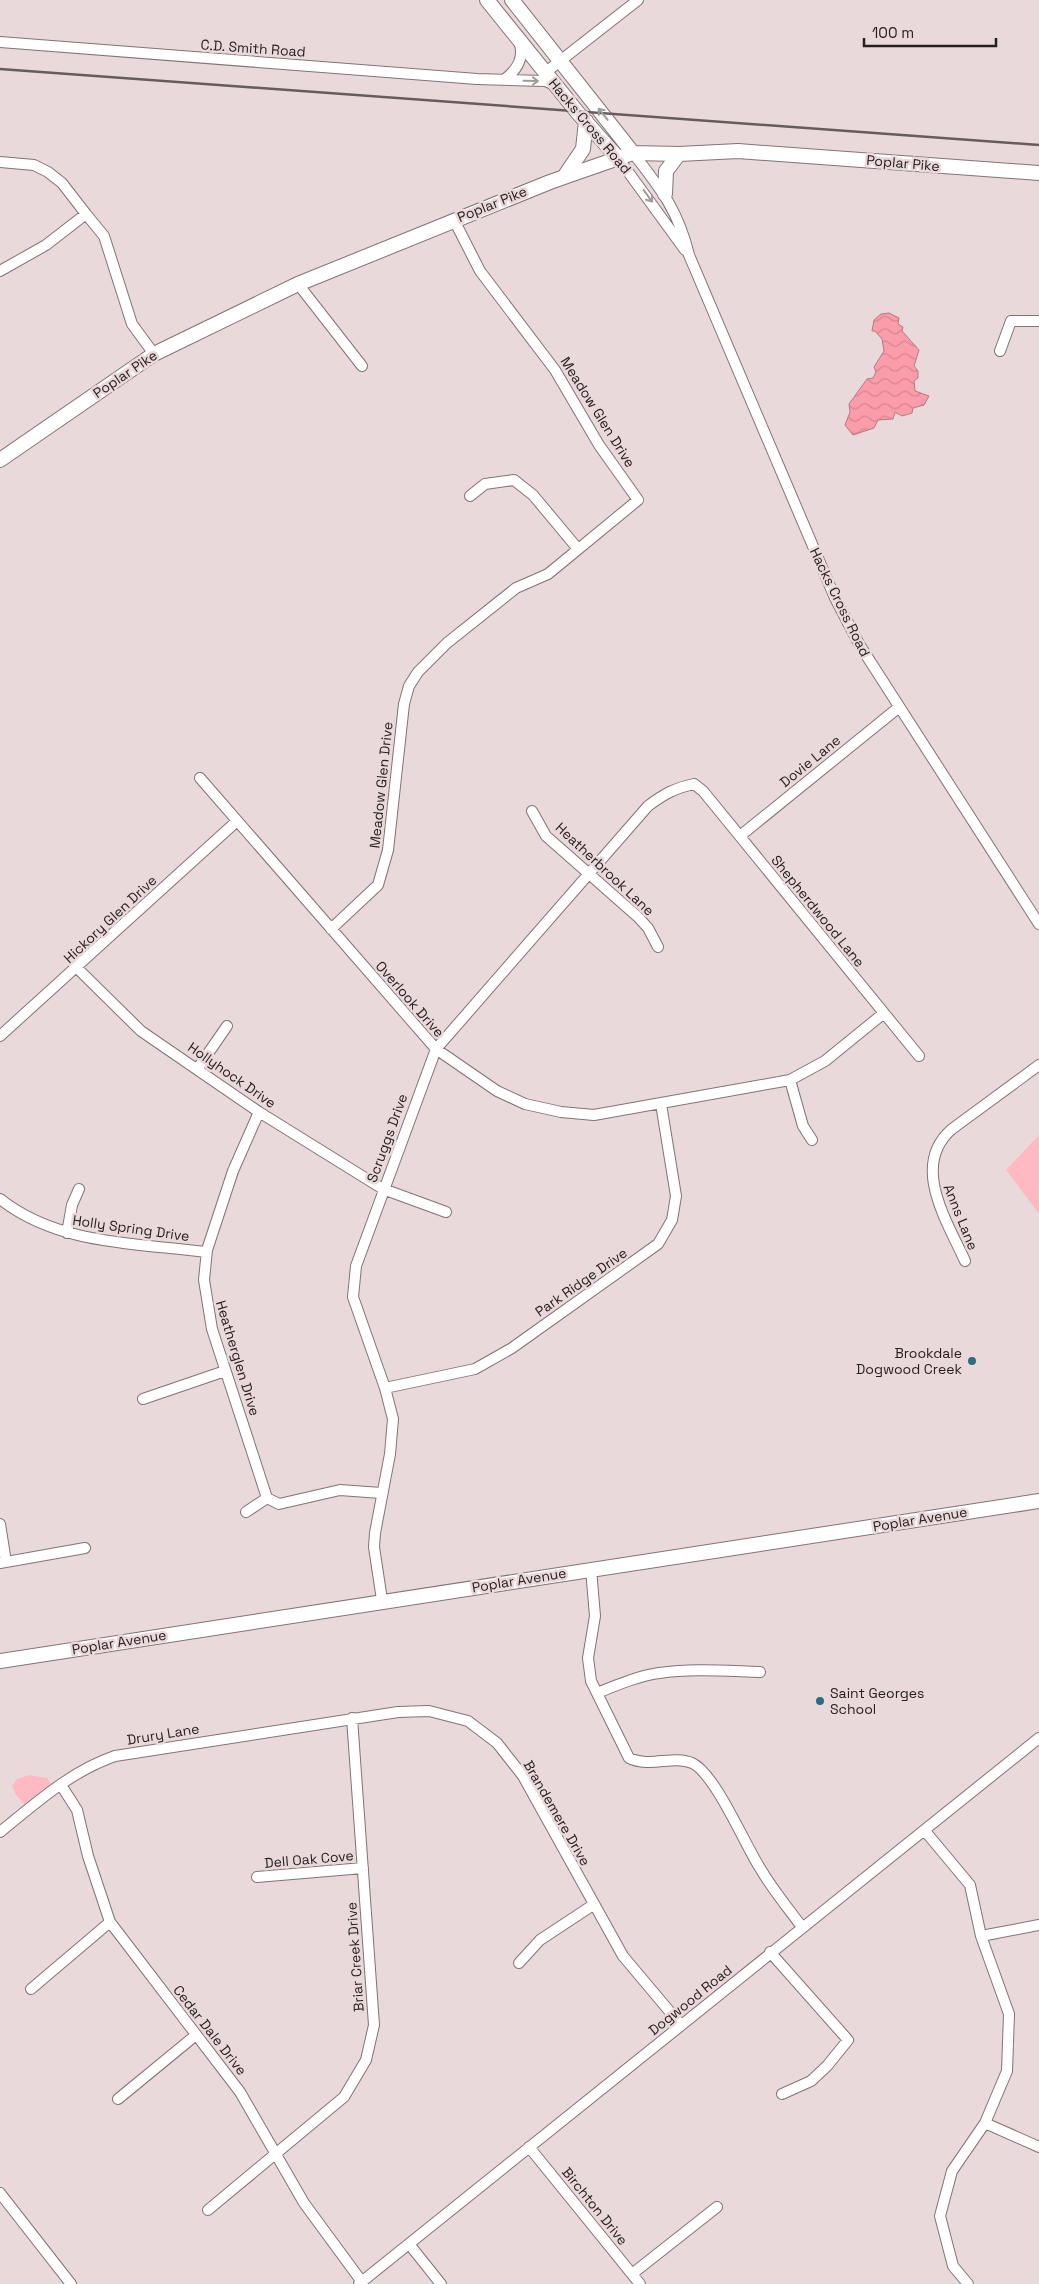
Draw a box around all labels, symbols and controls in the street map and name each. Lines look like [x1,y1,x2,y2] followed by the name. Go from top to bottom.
[864,15,996,47] scale bar
[872,23,914,42] text: 100 m
[200,35,306,61] street label: C.D. Smith Road
[545,75,635,177] street label: Hacks Cross Road
[522,76,539,86] one-way arrow
[598,108,609,121] one-way arrow
[866,151,940,175] street label: Poplar Pike
[455,182,529,226] street label: Poplar Pike
[643,189,653,203] one-way arrow
[89,346,161,402] street label: Poplar Pike
[557,353,639,471] street label: Meadow Glen Drive
[806,545,874,659] street label: Hacks Cross Road
[365,721,397,849] street label: Meadow Glen Drive
[776,731,844,791] street label: Dovie Lane
[552,819,658,919] street label: Heatherbrook Lane
[767,851,869,971] street label: Shepherdwood Lane
[60,871,160,967] street label: Hickory Glen Drive
[372,957,448,1041] street label: Overlook Drive
[184,1038,280,1112] street label: Hollyhock Drive
[363,1091,411,1185] street label: Scruggs Drive
[940,1181,982,1253] street label: Anns Lane
[71,1211,191,1245] street label: Holly Spring Drive
[531,1244,631,1320] street label: Park Ridge Drive
[212,1298,264,1418] street label: Heatherglen Drive
[856,1344,962,1378] place label: Brookdale Dogwood Creek
[966,1355,978,1367] marker: Brookdale Dogwood Creek
[871,1503,969,1535] street label: Poplar Avenue
[470,1564,568,1596] street label: Poplar Avenue
[70,1626,168,1658] street label: Poplar Avenue
[830,1684,924,1718] place label: Saint Georges School
[814,1695,826,1707] marker: Saint Georges School
[125,1719,201,1749] street label: Drury Lane
[519,1757,595,1869] street label: Brandemere Drive
[264,1846,354,1872] street label: Dell Oak Cove
[342,1901,368,2013] street label: Briar Creek Drive
[645,1961,735,2039] street label: Dogwood Road
[169,1981,251,2079] street label: Cedar Dale Drive
[558,2163,632,2249] street label: Birchton Drive

